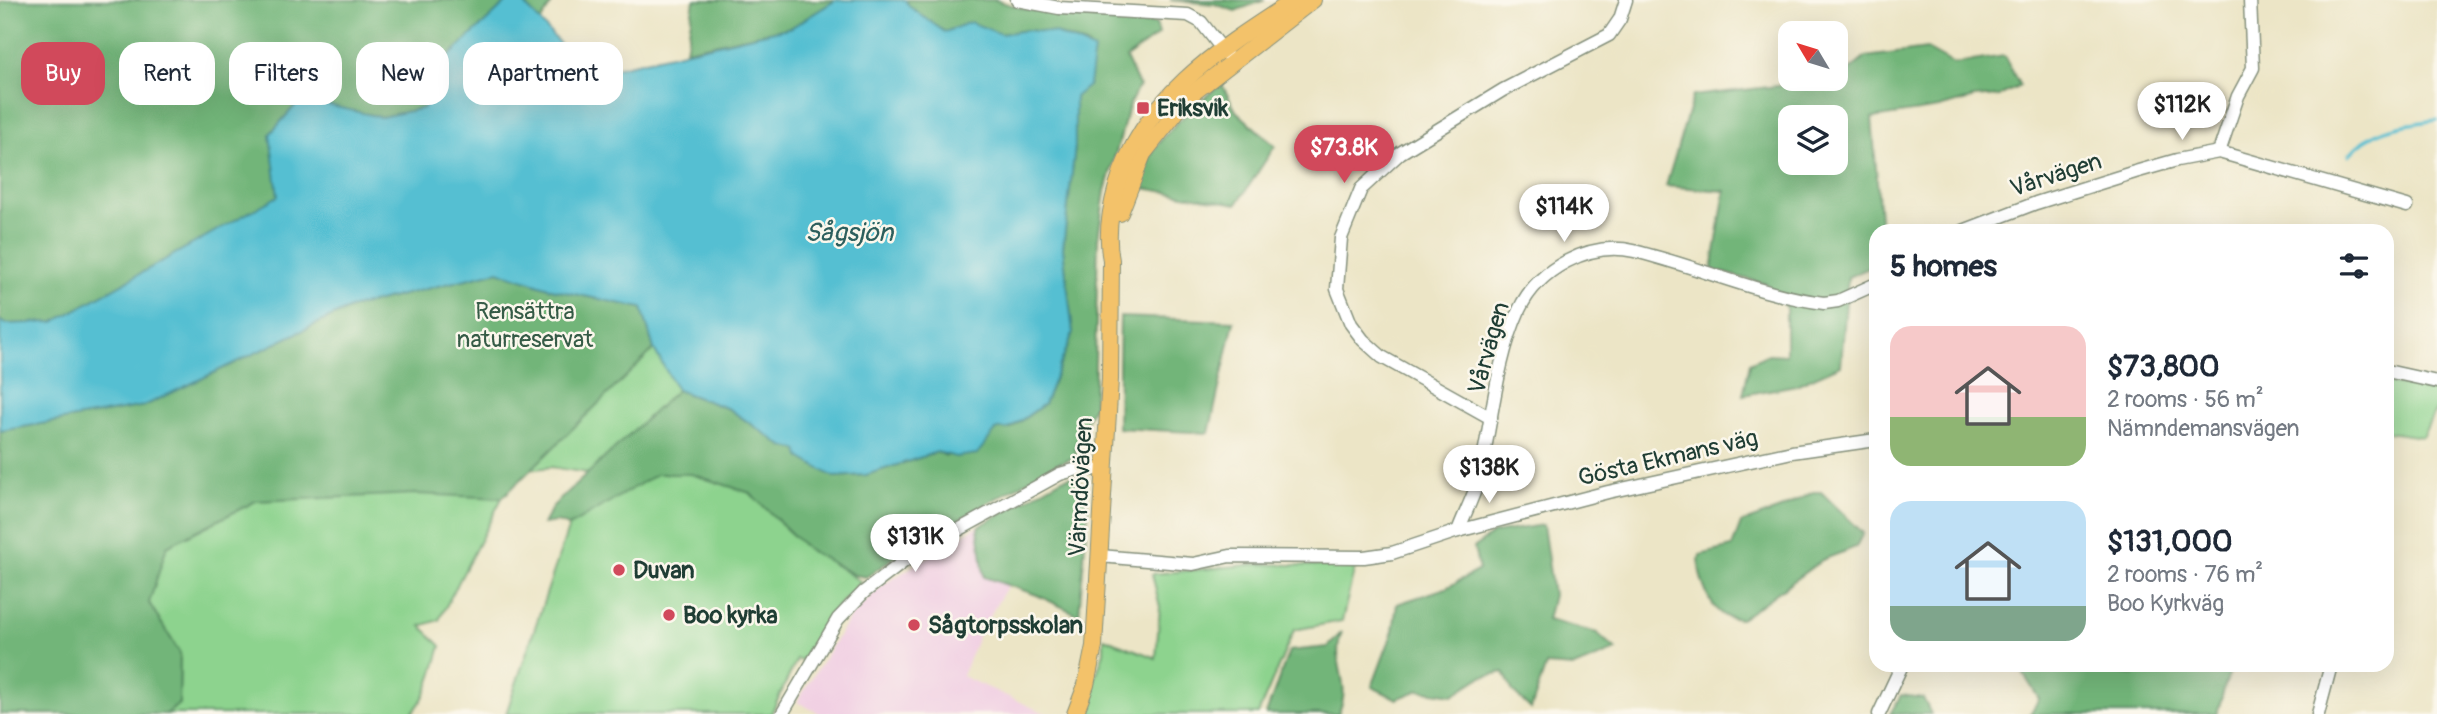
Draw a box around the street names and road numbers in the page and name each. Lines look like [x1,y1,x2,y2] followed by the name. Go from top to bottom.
[2007,147,2105,203] street label: Vårvägen
[1462,299,1516,397] street label: Vårvägen
[1063,416,1099,558] street label: Värmdövägen
[1575,423,1761,493] street label: Gösta Ekmans väg

